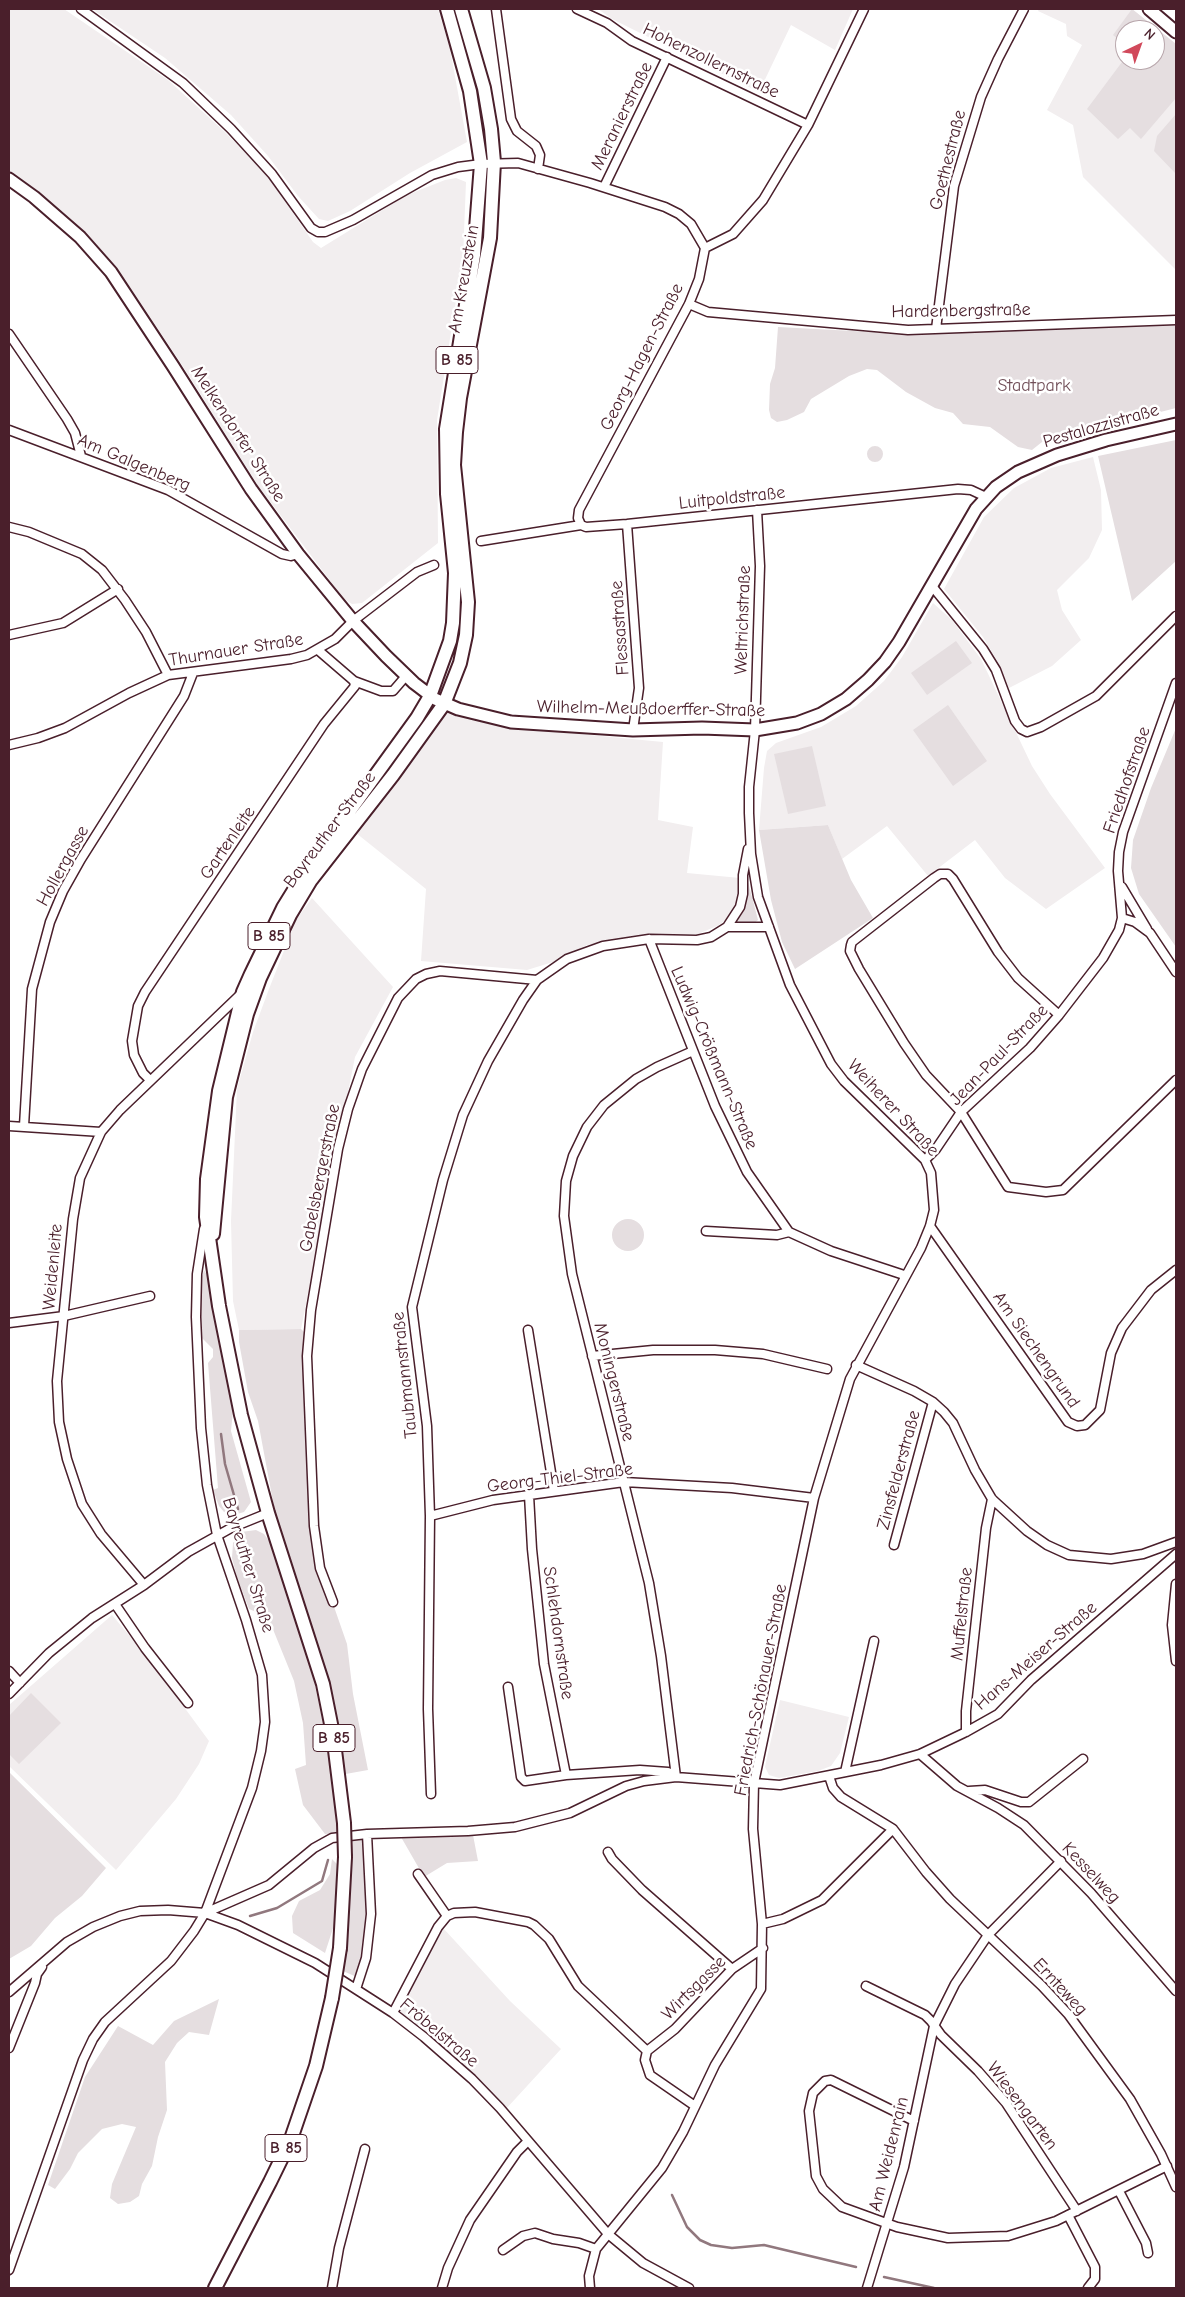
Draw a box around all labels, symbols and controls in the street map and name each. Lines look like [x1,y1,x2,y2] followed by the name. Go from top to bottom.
[639,19,783,103] street label: Hohenzollernstraße
[1115,20,1165,70] north arrow
[1141,25,1159,44] text: N
[587,58,657,174] street label: Meranierstraße
[925,108,971,212] street label: Goethestraße
[444,223,484,335] street label: Am Kreuzstein
[595,280,689,434] street label: Georg-Hagen-Straße
[891,299,1031,323] street label: Hardenbergstraße
[436,346,478,374] road number: B 85
[186,362,290,506] street label: Melkendorfer Straße
[997,375,1071,397] park label: Stadtpark
[1041,399,1161,453] street label: Pestalozzistraße
[74,429,194,497] street label: Am Galgenberg
[678,482,786,514] street label: Luitpoldstraße
[730,565,756,675] street label: Weltrichstraße
[606,580,634,676] street label: Flessastraße
[167,629,305,671] street label: Thurnauer Straße
[537,696,765,722] street label: Wilhelm-Meußdoerffer-Straße
[1099,724,1155,836] street label: Friedhofstraße
[279,768,381,892] street label: Bayreuther Straße
[196,802,260,884] street label: Gartenleite
[32,822,94,910] street label: Hollergasse
[248,922,290,949] road number: B 85
[666,963,762,1153] street label: Ludwig-Crößmann-Straße
[945,1000,1053,1110] street label: Jean-Paul-Straße
[843,1055,943,1161] street label: Weiherer Straße
[295,1102,345,1254] street label: Gabelsbergerstraße
[38,1223,68,1311] street label: Weidenleite
[988,1288,1084,1412] street label: Am Siechengrund
[388,1311,422,1439] street label: Taubmannstraße
[589,1320,639,1444] street label: Moningerstraße
[873,1408,925,1532] street label: Zinsfelderstraße
[486,1458,634,1498] street label: Georg-Thiel-Straße
[217,1495,279,1635] street label: Bayreuther Straße
[538,1565,578,1701] street label: Schlehdornstraße
[946,1566,978,1662] street label: Muffelstraße
[730,1582,792,1798] street label: Friedrich-Schönauer-Straße
[970,1597,1102,1715] street label: Hans-Meiser-Straße
[313,1725,355,1752] road number: B 85
[1057,1838,1125,1908] street label: Kesselweg
[657,1951,731,2025] street label: Wirtsgasse
[1028,1954,1092,2020] street label: Ernteweg
[395,1994,483,2072] street label: Fröbelstraße
[982,2058,1062,2154] street label: Wiesengarten
[864,2094,914,2214] street label: Am Weidenrain
[265,2134,307,2162] road number: B 85

